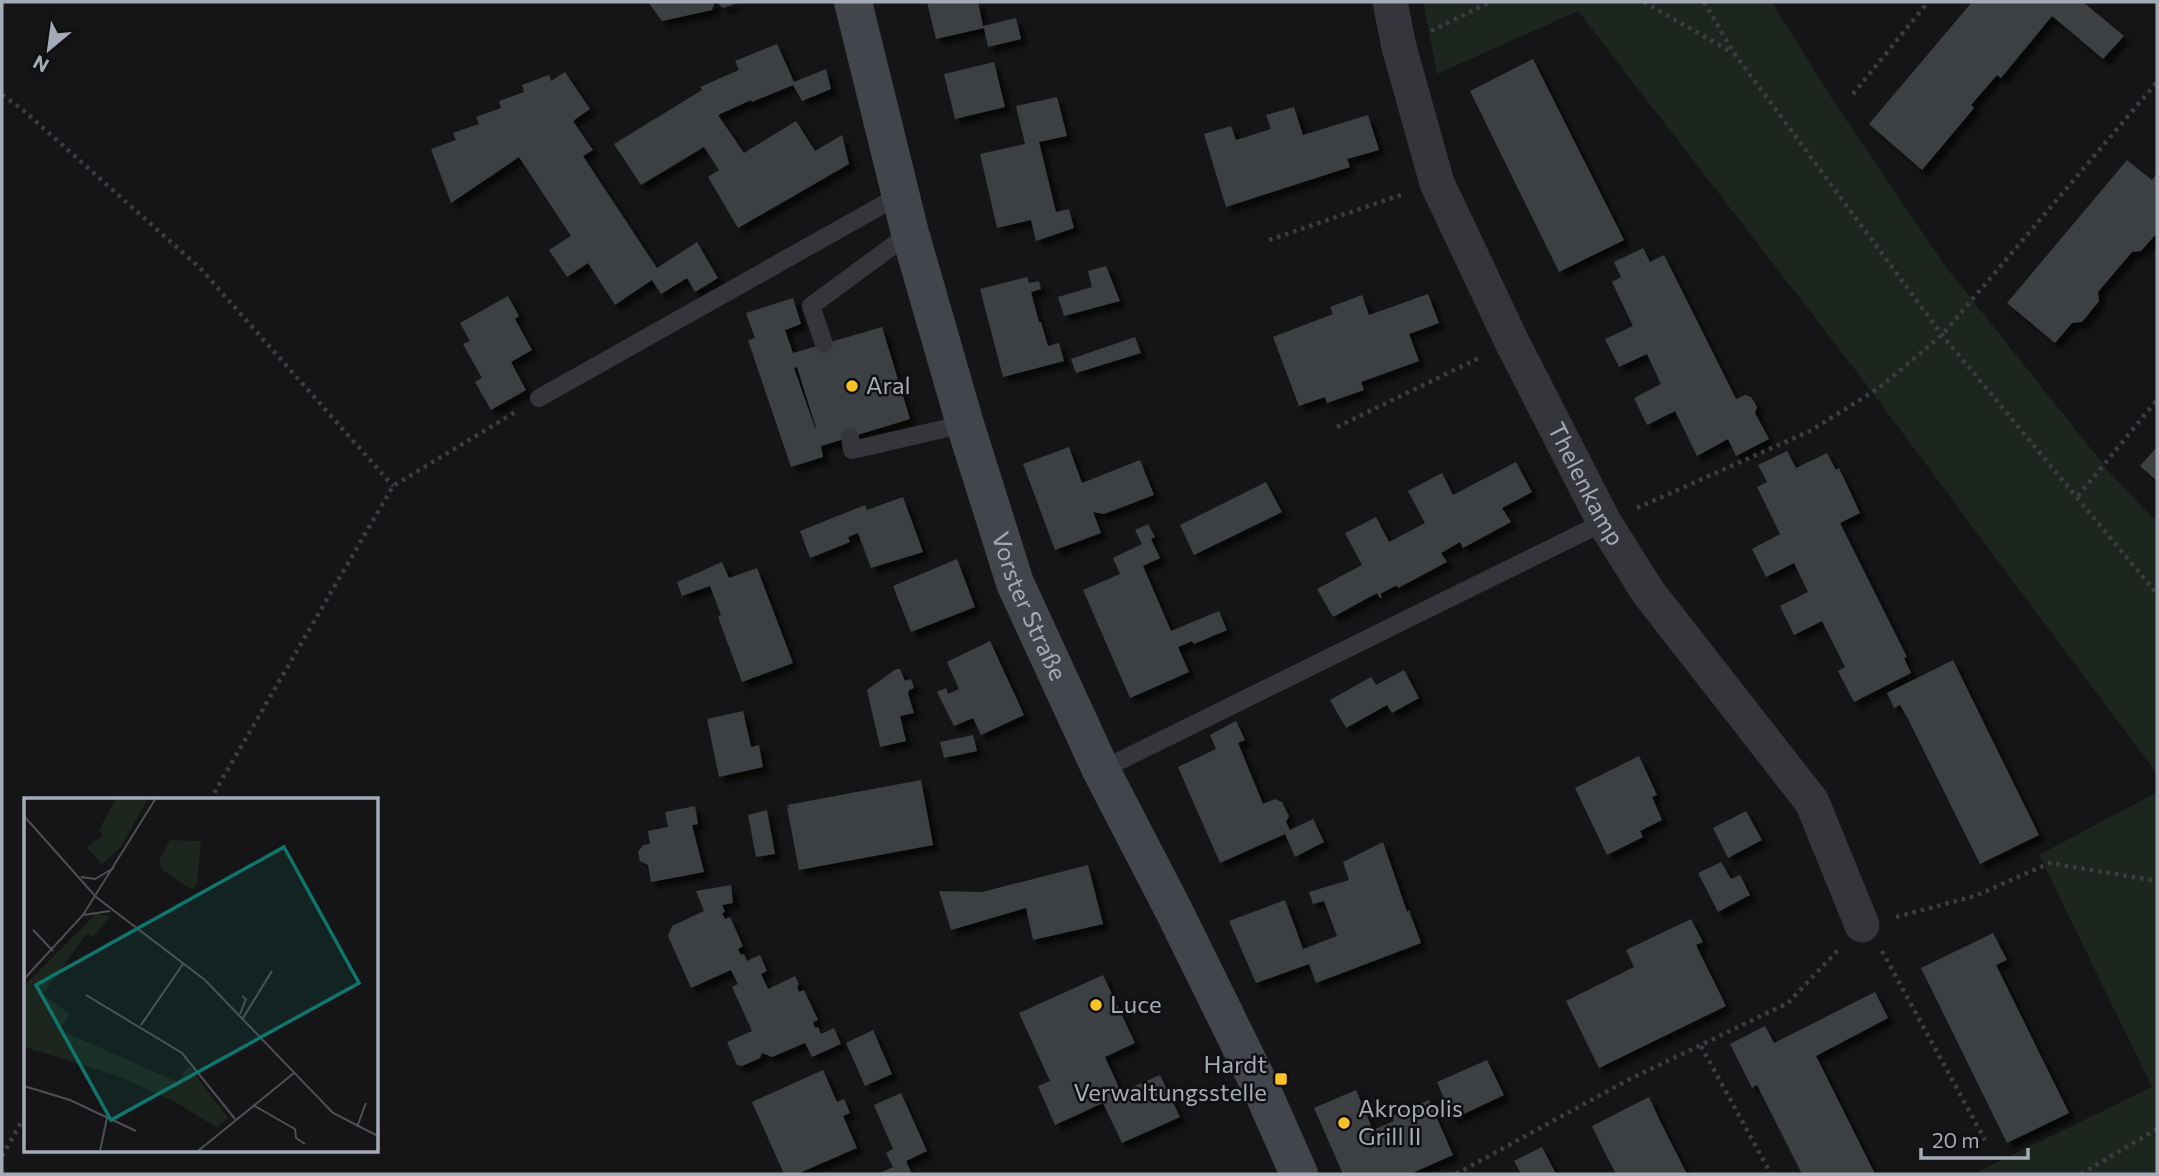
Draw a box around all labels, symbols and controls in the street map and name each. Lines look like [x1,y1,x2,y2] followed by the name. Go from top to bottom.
[14,14,84,84] north arrow
[29,51,52,78] text: N
[866,370,911,399] place label: Aral
[844,378,860,394] marker: Aral
[1543,417,1631,551] street label: Thelenkamp
[987,528,1074,685] street label: Vorster Straße
[24,798,378,1152] inset map
[1110,989,1162,1018] place label: Luce
[1088,997,1104,1013] marker: Luce
[1073,1049,1267,1106] place label: Hardt Verwaltungsstelle
[1273,1071,1289,1087] marker: Hardt Verwaltungsstelle
[1358,1093,1463,1150] place label: Akropolis Grill II
[1336,1115,1352,1131] marker: Akropolis Grill II
[1921,1116,2028,1160] scale bar
[1932,1127,1980,1152] text: 20 m

